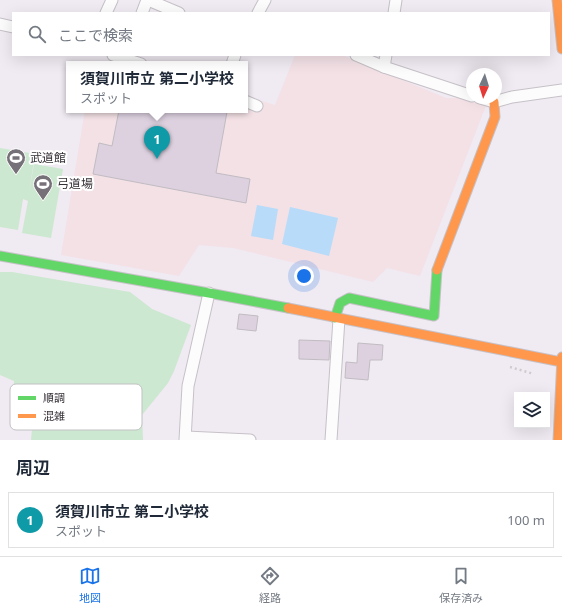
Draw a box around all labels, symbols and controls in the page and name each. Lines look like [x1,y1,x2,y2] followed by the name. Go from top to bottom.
[12,12,550,56] search box
[26,23,48,45] icon: search
[58,25,133,45] text: ここで検索
[66,61,248,113] popup
[80,68,234,88] text: 須賀川市立 第二小学校
[466,68,502,104] north arrow
[80,89,132,107] text: スポット
[144,126,170,159] pin: 1
[5,147,27,175] sports icon: 武道館
[30,149,66,166] place label: 武道館
[32,173,54,201] sports icon: 弓道場
[57,175,93,192] place label: 弓道場
[294,266,314,286] your location
[10,384,142,430] legend
[43,390,65,405] text: 順調
[514,392,550,428] map controls
[514,392,550,428] button: layers
[43,408,65,423] text: 混雑
[16,456,50,479] text: 周辺
[55,501,209,521] text: 須賀川市立 第二小学校
[26,511,34,529] text: 1
[507,511,545,529] text: 100 m
[55,522,107,540] text: スポット
[79,565,101,605] tab: 地図
[259,565,281,605] tab: 経路
[439,565,483,605] tab: 保存済み

